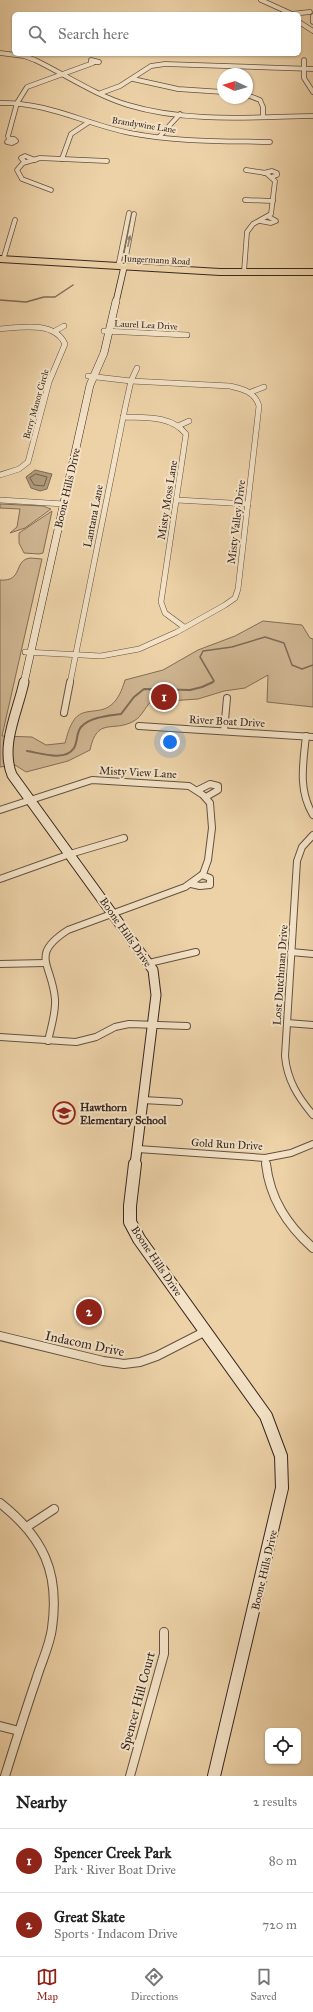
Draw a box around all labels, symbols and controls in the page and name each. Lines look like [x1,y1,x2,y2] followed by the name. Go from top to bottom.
[12,12,301,56] search box
[26,23,48,45] icon: search
[58,25,129,43] text: Search here
[217,68,253,104] north arrow
[111,114,177,135] street label: Brandywine Lane
[126,234,132,247] one-way arrow
[122,252,191,268] street label: Jungermann Road
[114,317,178,332] street label: Laurel Lea Drive
[20,367,51,440] street label: Berry Manor Circle
[52,446,83,529] street label: Boone Hills Drive
[155,459,180,541] street label: Misty Moss Lane
[225,479,248,565] street label: Misty Valley Drive
[81,483,106,549] street label: Lantana Lane
[151,682,177,712] pin: 1
[189,713,266,730] street label: River Boat Drive
[160,732,180,752] your location
[99,764,178,781] street label: Misty View Lane
[97,895,155,970] street label: Boone Hills Drive
[270,924,291,1026] street label: Lost Dutchman Drive
[51,1100,77,1126] school or university icon: Hawthorn Elementary School
[80,1101,168,1128] place label: Hawthorn Elementary School
[191,1136,264,1153] street label: Gold Run Drive
[128,1224,185,1299] street label: Boone Hills Drive
[76,1297,102,1327] pin: 2
[44,1328,126,1360] street label: Indacom Drive
[249,1528,280,1611] street label: Boone Hills Drive
[117,1650,159,1752] street label: Spencer Hill Court
[265,1728,301,1764] map controls
[265,1728,301,1764] button: locate
[16,1792,67,1813] text: Nearby
[253,1794,297,1810] text: 2 results
[54,1844,171,1862] text: Spencer Creek Park
[26,1853,32,1869] text: 1
[269,1853,297,1869] text: 80 m
[54,1862,176,1878] text: Park · River Boat Drive
[54,1908,125,1926] text: Great Skate
[26,1917,32,1933] text: 2
[262,1917,297,1933] text: 720 m
[54,1926,178,1942] text: Sports · Indacom Drive
[36,1966,58,2003] tab: Map
[131,1966,178,2003] tab: Directions
[251,1966,277,2003] tab: Saved

